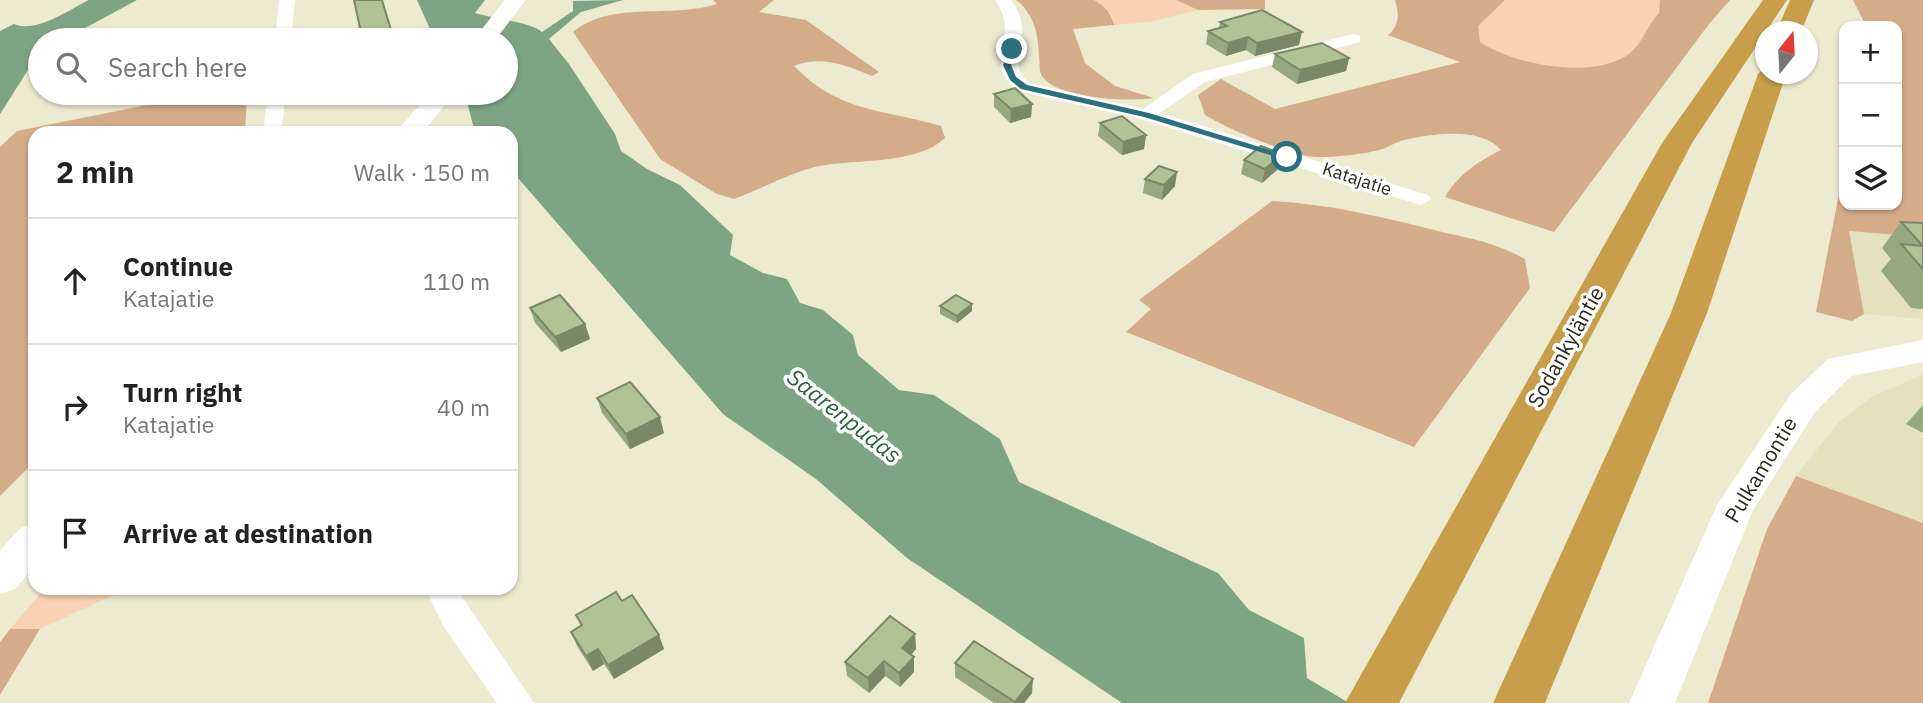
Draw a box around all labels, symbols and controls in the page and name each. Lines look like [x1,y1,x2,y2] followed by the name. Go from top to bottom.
[1755,21,1818,84] north arrow
[1839,21,1902,210] map controls
[1839,21,1902,84] button: +
[28,28,518,105] search box
[996,33,1027,64] route end
[52,48,90,86] icon: search
[108,50,247,84] text: Search here
[1839,84,1902,147] button: −
[1271,141,1302,172] route start
[1839,147,1902,210] button: layers
[56,152,134,191] text: 2 min
[354,157,490,187] text: Walk · 150 m
[1320,157,1395,201] street label: Katajatie
[123,249,233,283] text: Continue
[56,262,94,300] icon: ahead
[423,266,490,296] text: 110 m
[1520,281,1610,412] street label: Sodankyläntie
[123,283,214,313] text: Katajatie
[781,361,908,469] water label: Saarenpudas
[123,375,242,409] text: Turn right
[56,388,94,426] icon: right
[437,392,490,422] text: 40 m
[123,409,214,439] text: Katajatie
[1718,411,1803,528] street label: Pulkamontie
[56,514,94,552] icon: arrive
[123,516,373,550] text: Arrive at destination

